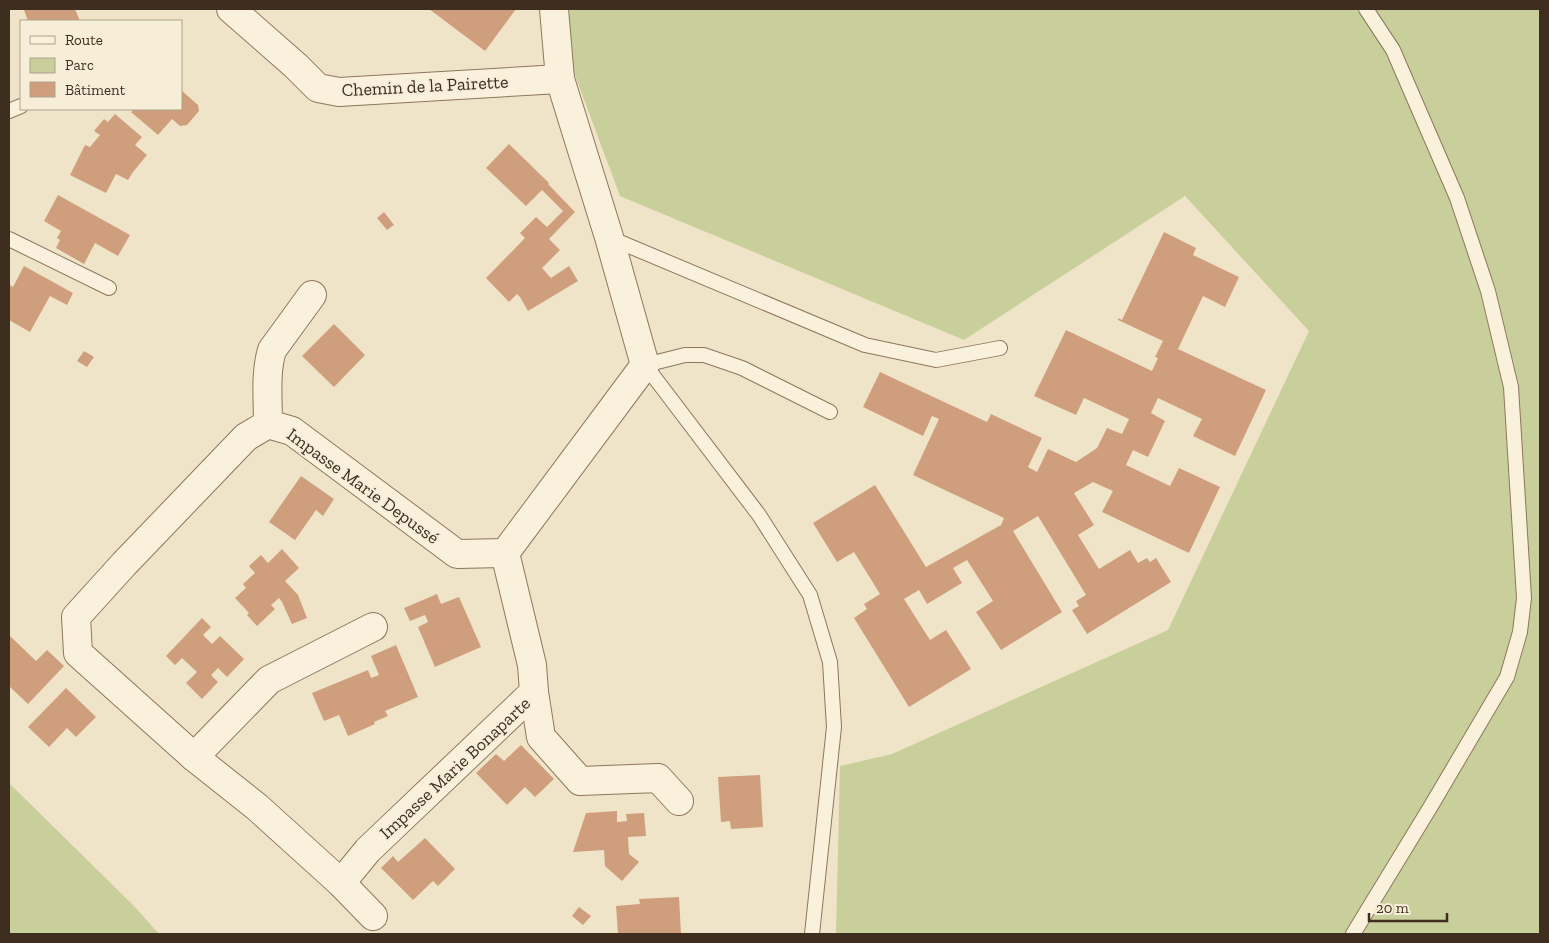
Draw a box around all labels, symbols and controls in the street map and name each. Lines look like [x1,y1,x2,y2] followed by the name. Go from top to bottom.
[20,20,182,110] legend
[65,31,103,49] text: Route
[65,56,94,74] text: Parc
[341,71,509,101] street label: Chemin de la Pairette
[65,81,126,99] text: Bâtiment
[282,423,444,549] street label: Impasse Marie Depussé
[375,692,535,844] street label: Impasse Marie Bonaparte
[1369,890,1446,922] scale bar
[1376,899,1409,917] text: 20 m

